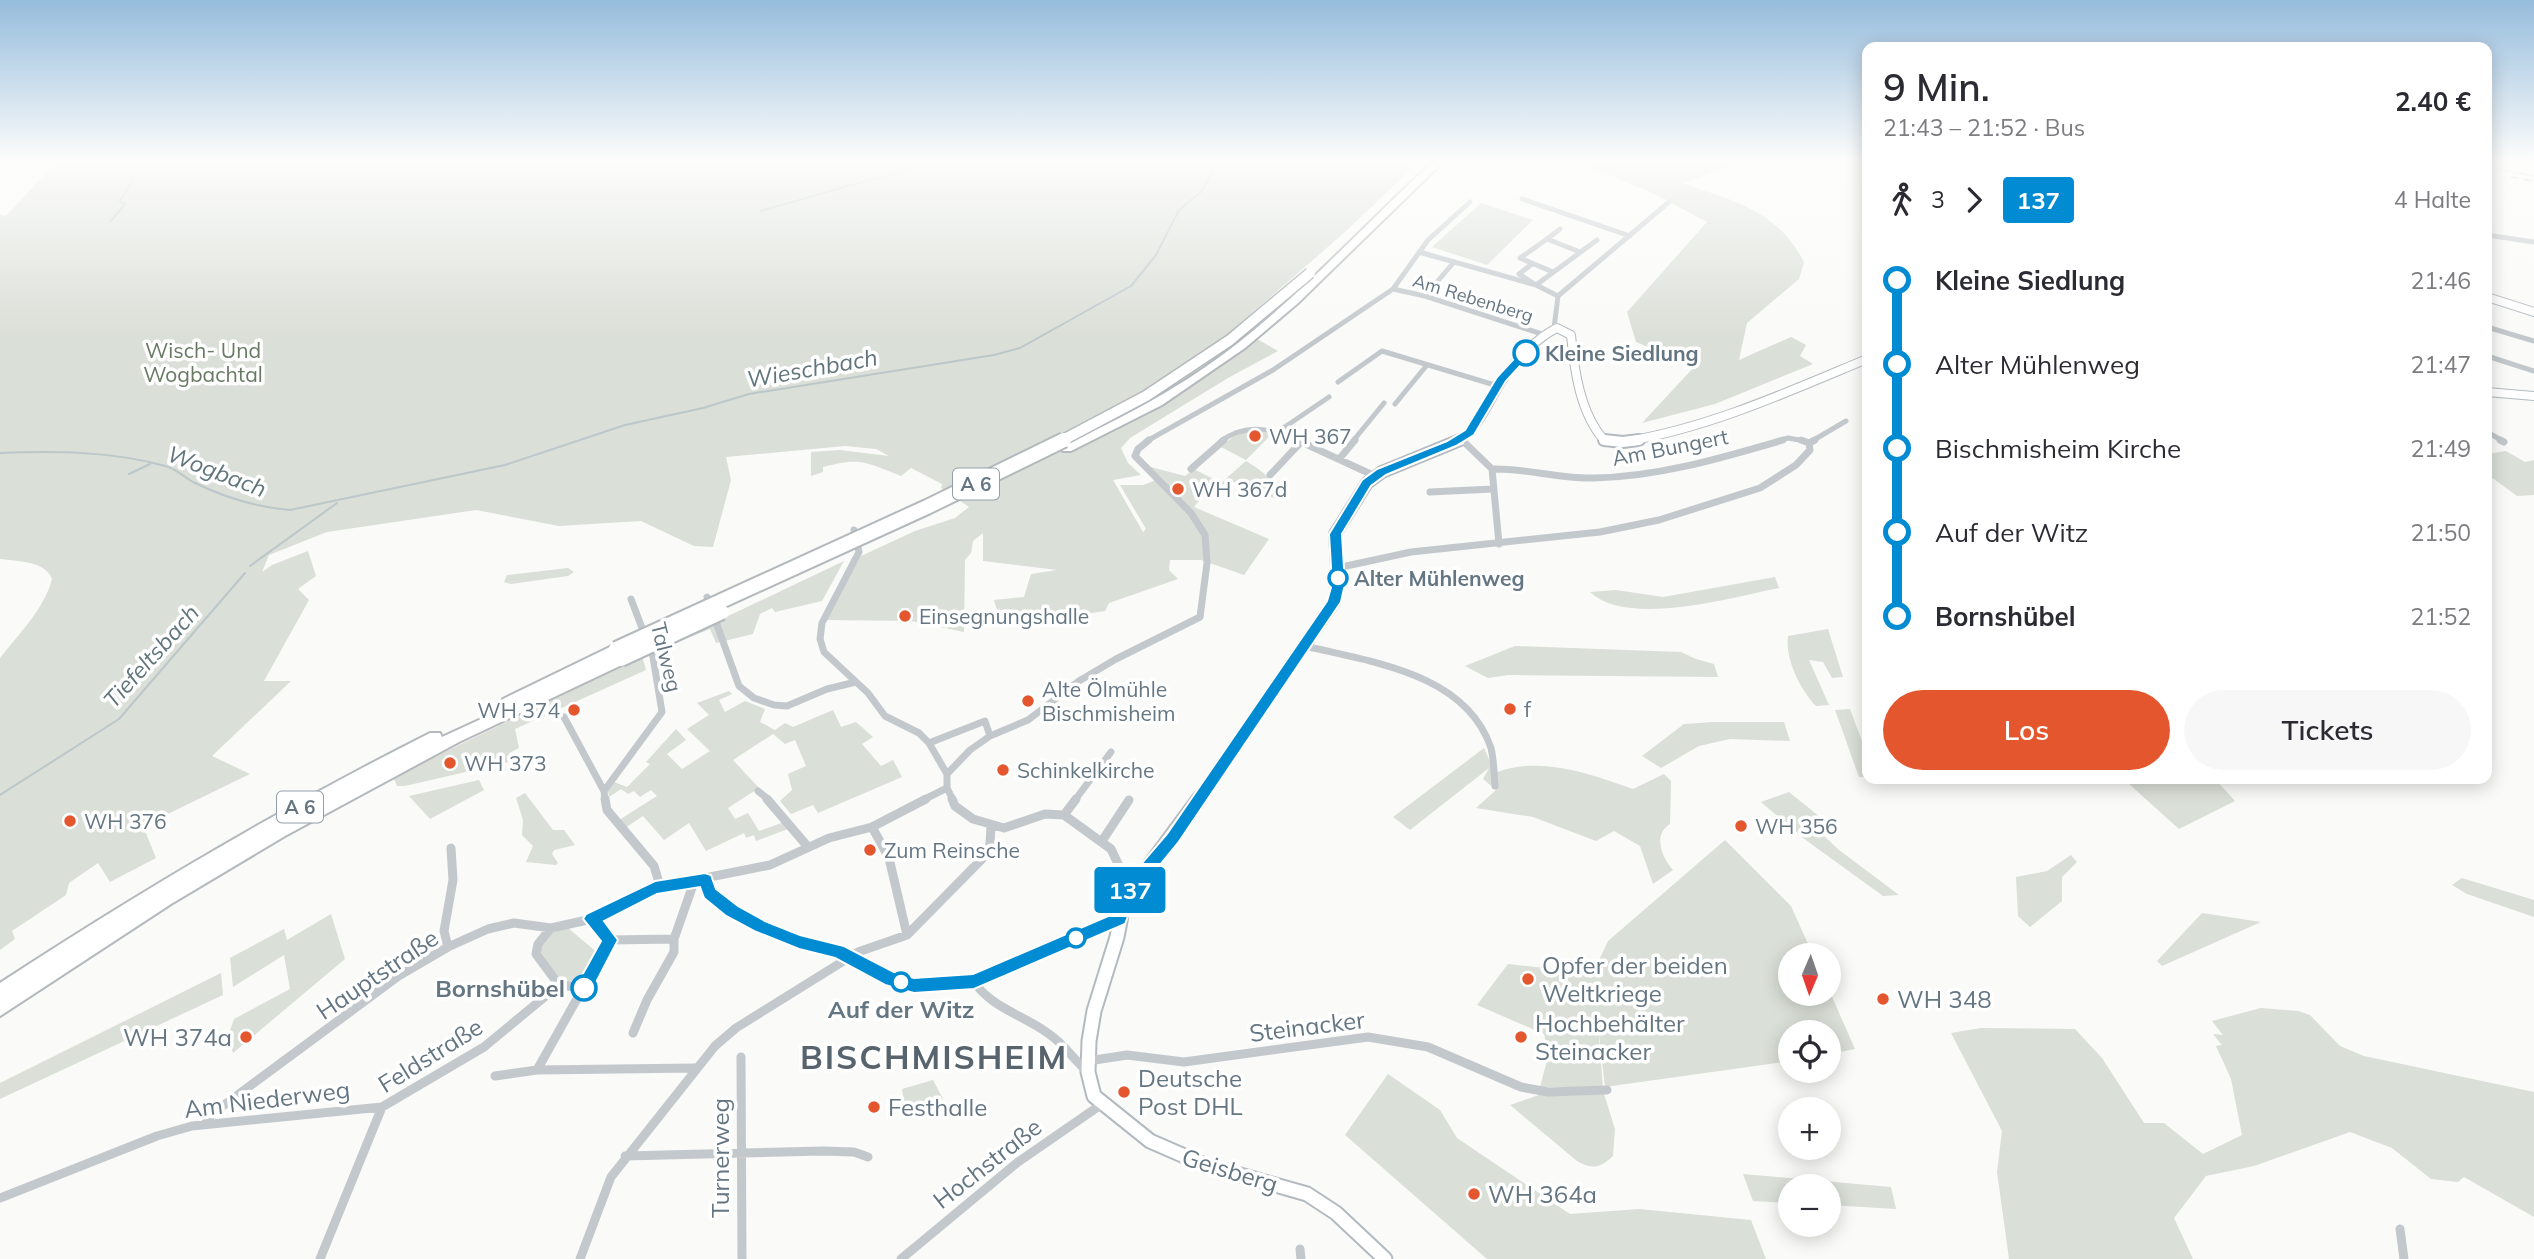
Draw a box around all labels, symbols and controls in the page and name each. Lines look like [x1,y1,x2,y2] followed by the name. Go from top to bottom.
[1883,63,1990,111] text: 9 Min.
[2395,85,2471,118] text: 2.40 €
[1883,113,2085,142] text: 21:43 – 21:52 · Bus
[1883,181,1921,219] icon: walk
[1955,181,1993,219] icon: forward
[1931,185,1945,214] text: 3
[2017,185,2060,215] text: 137
[2394,185,2471,214] text: 4 Halte
[1935,264,2125,297] text: Kleine Siedlung
[2411,266,2471,295] text: 21:46
[1410,269,1536,327] street label: Am Rebenberg
[143,337,263,387] park label: Wisch- Und Wogbachtal
[1513,340,1539,366] marker: Kleine Siedlung
[1545,340,1699,366] place label: Kleine Siedlung
[744,342,880,394] water label: Wieschbach
[1935,348,2140,381] text: Alter Mühlenweg
[2411,350,2471,379] text: 21:47
[1269,423,1352,449] place label: WH 367
[1610,423,1730,471] street label: Am Bungert
[1247,428,1263,444] marker: WH 367
[1935,432,2181,465] text: Bischmisheim Kirche
[2411,434,2471,463] text: 21:49
[163,439,271,503] water label: Wogbach
[953,468,999,499] road number: A 6
[1192,476,1287,502] place label: WH 367d
[1170,481,1186,497] marker: WH 367d
[1935,516,2088,549] text: Auf der Witz
[2411,518,2471,547] text: 21:50
[1354,565,1525,591] place label: Alter Mühlenweg
[1328,568,1348,588] marker: Alter Mühlenweg
[97,598,205,714] water label: Tiefeltsbach
[1935,600,2076,633] text: Bornshübel
[2411,602,2471,631] text: 21:52
[919,603,1089,629] place label: Einsegnungshalle
[897,608,913,624] marker: Einsegnungshalle
[646,619,688,695] street label: Talweg
[1042,676,1175,726] place label: Alte Ölmühle Bischmisheim
[1883,690,2170,770] button: Los
[2184,690,2471,770] button: Tickets
[1020,693,1036,709] marker: Alte Ölmühle Bischmisheim
[1524,696,1532,722] place label: f
[477,697,560,723] place label: WH 374
[1502,701,1518,717] marker: f
[566,702,582,718] marker: WH 374
[464,750,547,776] place label: WH 373
[442,755,458,771] marker: WH 373
[1017,757,1155,783] place label: Schinkelkirche
[995,762,1011,778] marker: Schinkelkirche
[277,792,323,822] road number: A 6
[84,808,167,834] place label: WH 376
[62,813,78,829] marker: WH 376
[1755,813,1838,839] place label: WH 356
[1733,818,1749,834] marker: WH 356
[884,837,1020,863] place label: Zum Reinsche
[862,842,878,858] marker: Zum Reinsche
[1090,867,1170,913] line badge: 137
[1108,875,1152,905] text: 137
[310,922,444,1026] street label: Hauptstraße
[1066,928,1086,948] unlabelled marker
[1778,943,1841,1006] north arrow
[1778,943,1841,1237] map controls
[1542,950,1728,1008] place label: Opfer der beiden Weltkriege
[1520,971,1536,987] marker: Opfer der beiden Weltkriege
[891,972,911,992] marker: Auf der Witz
[435,973,565,1003] place label: Bornshübel
[571,975,597,1001] marker: Bornshübel
[1897,984,1992,1014] place label: WH 348
[1875,991,1891,1007] marker: WH 348
[828,994,974,1024] place label: Auf der Witz
[1248,1004,1367,1048] street label: Steinacker
[1535,1008,1685,1066] place label: Hochbehälter Steinacker
[372,1011,488,1099] street label: Feldstraße
[1778,1020,1841,1083] button: locate
[123,1022,232,1052] place label: WH 374a
[238,1029,254,1045] marker: WH 374a
[1513,1029,1529,1045] marker: Hochbehälter Steinacker
[800,1036,1068,1077] district label: BISCHMISHEIM
[1138,1063,1243,1121] place label: Deutsche Post DHL
[182,1074,352,1124] street label: Am Niederweg
[1116,1084,1132,1100] marker: Deutsche Post DHL
[888,1092,987,1122] place label: Festhalle
[1778,1097,1841,1160] button: +
[705,1098,735,1218] street label: Turnerweg
[866,1099,882,1115] marker: Festhalle
[927,1111,1047,1215] street label: Hochstraße
[1178,1141,1282,1199] street label: Geisberg
[1778,1174,1841,1237] button: −
[1488,1179,1597,1209] place label: WH 364a
[1466,1186,1482,1202] marker: WH 364a

